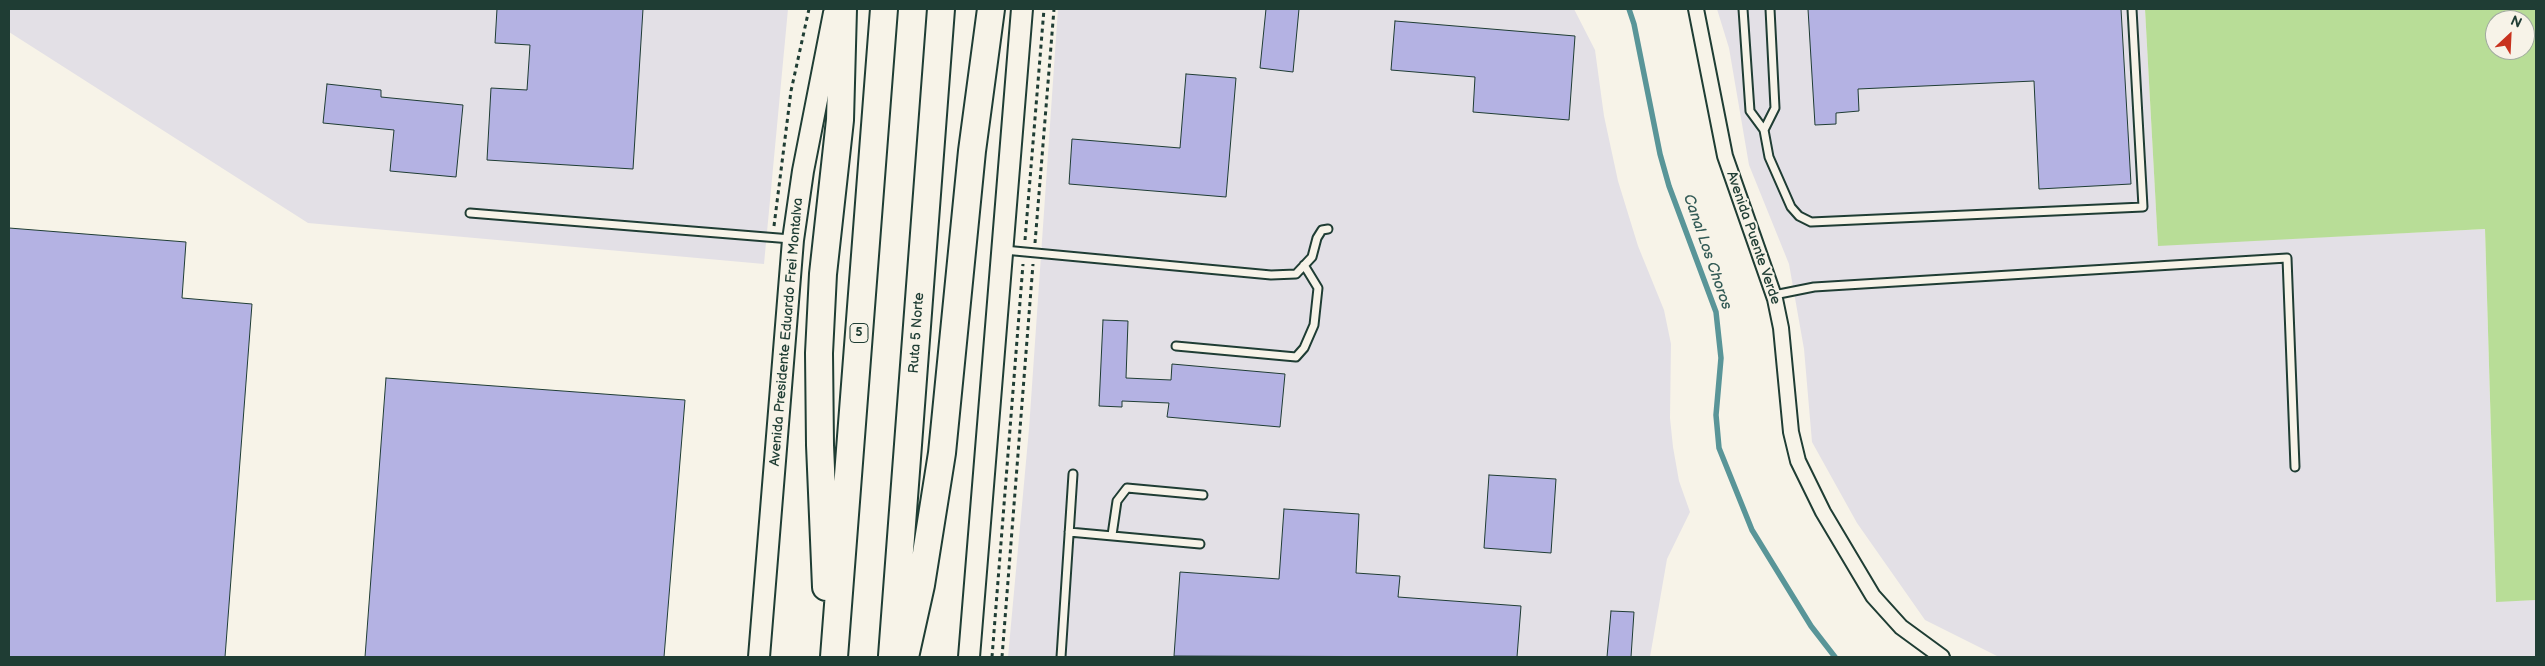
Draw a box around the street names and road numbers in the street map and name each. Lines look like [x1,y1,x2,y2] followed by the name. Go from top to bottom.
[1722,169,1784,307] street label: Avenida Puente Verde
[767,197,807,467] street label: Avenida Presidente Eduardo Frei Montalva
[906,292,928,374] street label: Ruta 5 Norte
[850,323,868,342] road number: 5

